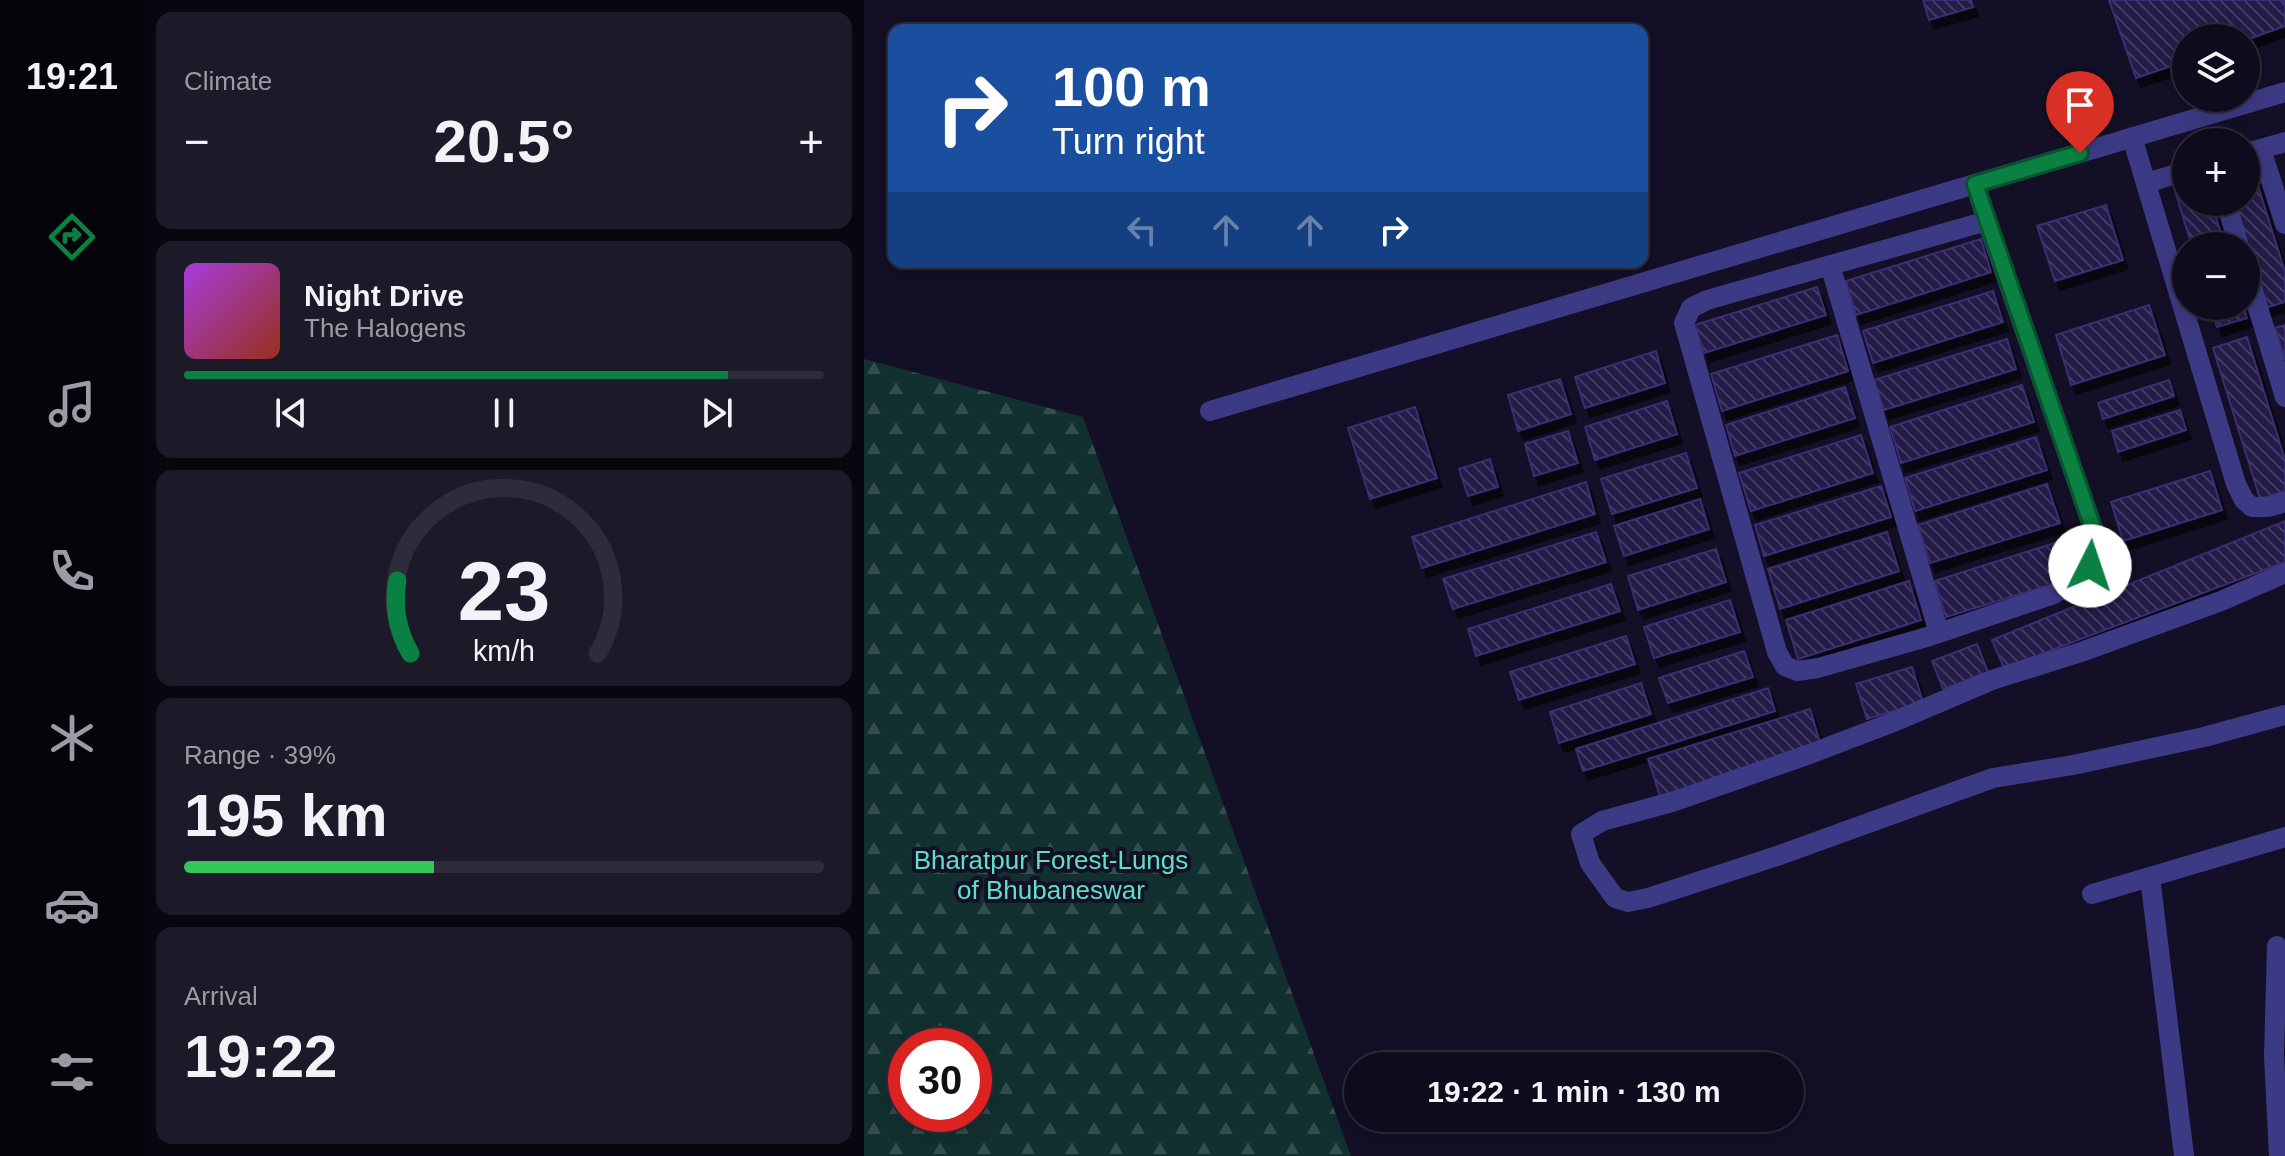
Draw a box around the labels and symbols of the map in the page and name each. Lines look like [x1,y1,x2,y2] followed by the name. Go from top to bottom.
[2046,71,2114,153] pin
[2048,524,2132,608] position arrow
[914,845,1188,905] park label: Bharatpur Forest-Lungs of Bhubaneswar
[888,1028,992,1132] speed limit sign: 30

